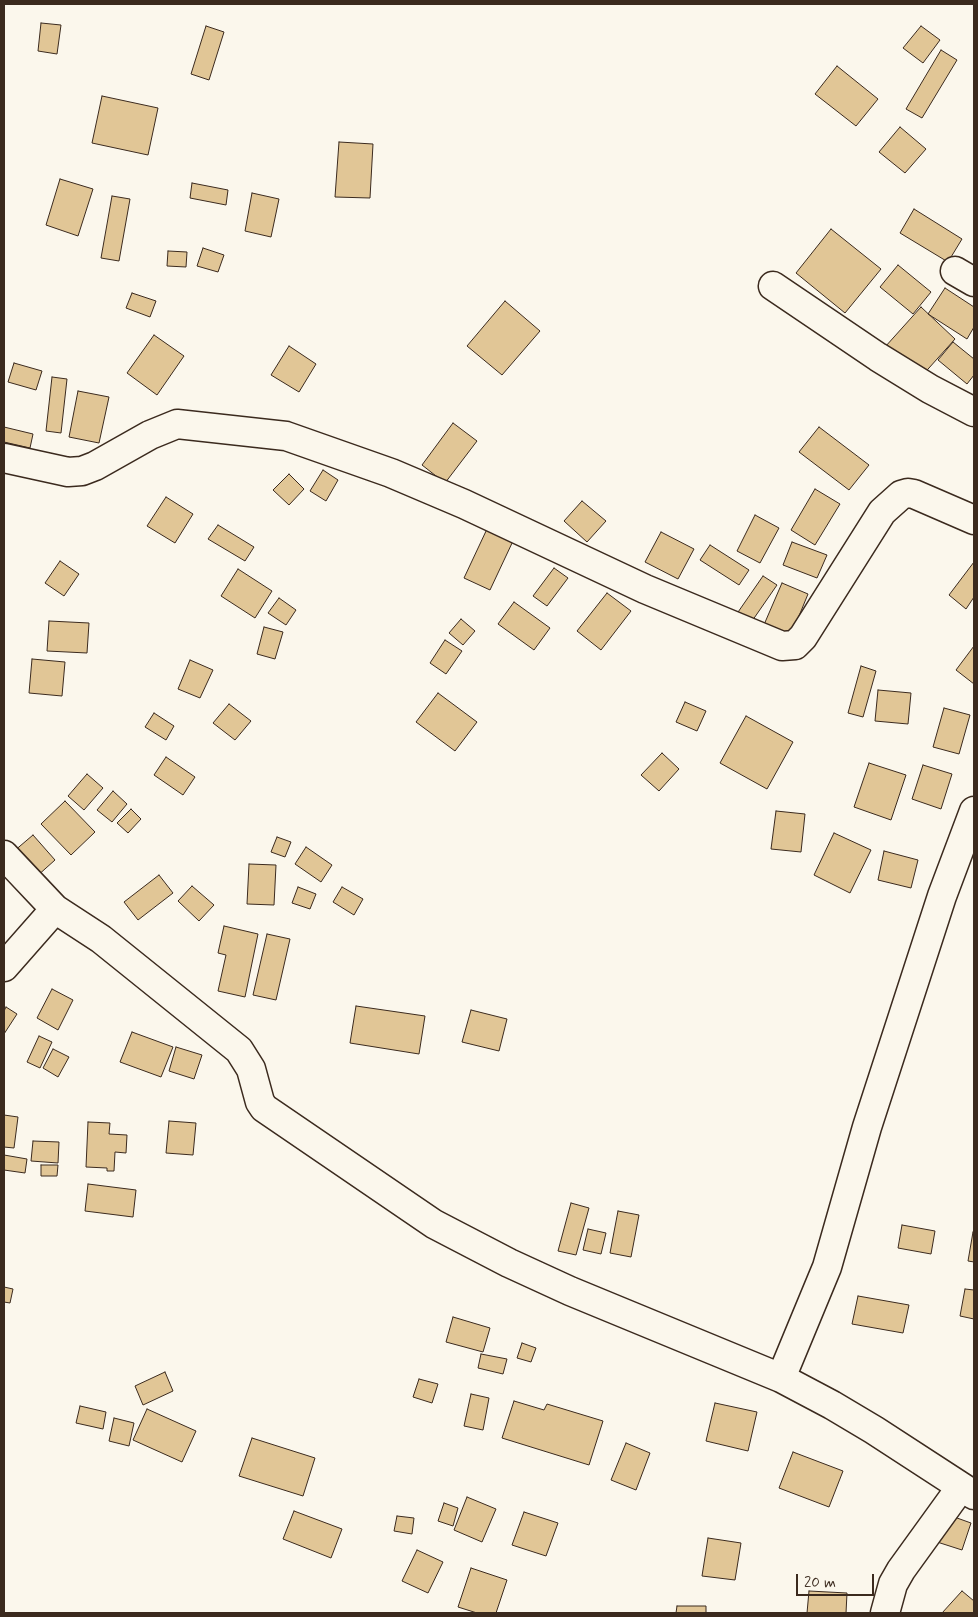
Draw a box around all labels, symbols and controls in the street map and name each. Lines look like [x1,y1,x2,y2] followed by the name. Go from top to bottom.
[798,1564,876,1596] scale bar
[804,1573,836,1593] text: 20 m

